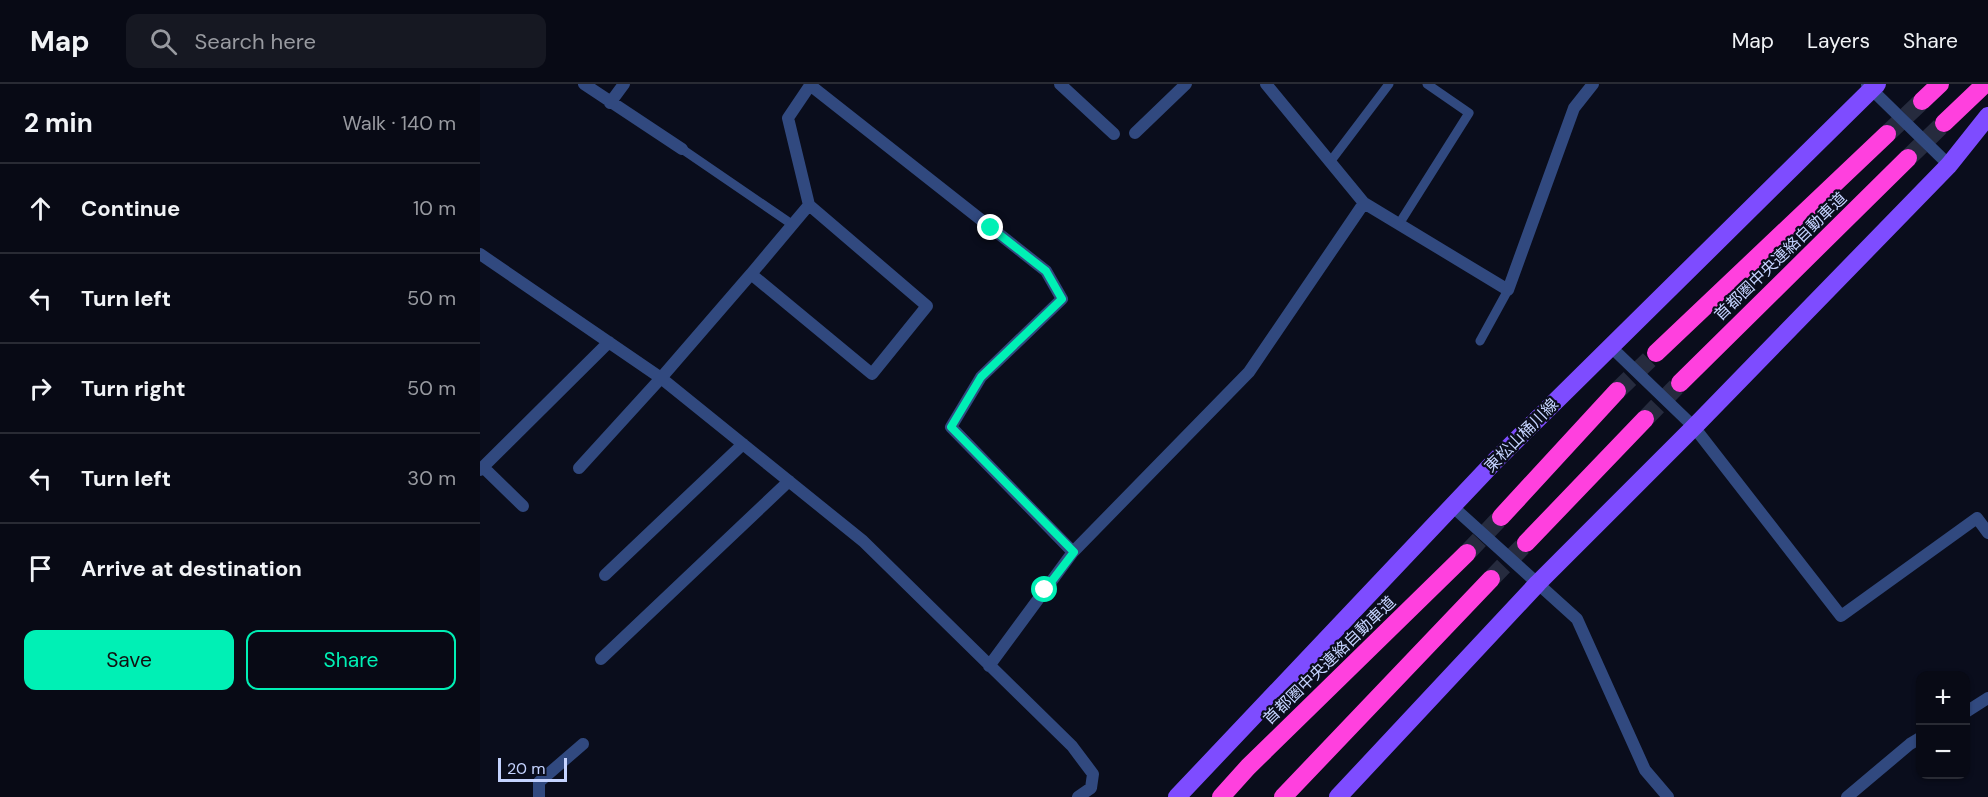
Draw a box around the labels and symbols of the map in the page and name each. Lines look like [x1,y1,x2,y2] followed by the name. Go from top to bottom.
[1710,188,1851,325] street label: 首都圏中央連絡自動車道
[977,214,1003,240] route end
[1480,394,1563,477] street label: 東松山桶川線
[1031,576,1057,602] route start
[1259,592,1400,729] street label: 首都圏中央連絡自動車道
[498,755,567,782] scale bar

